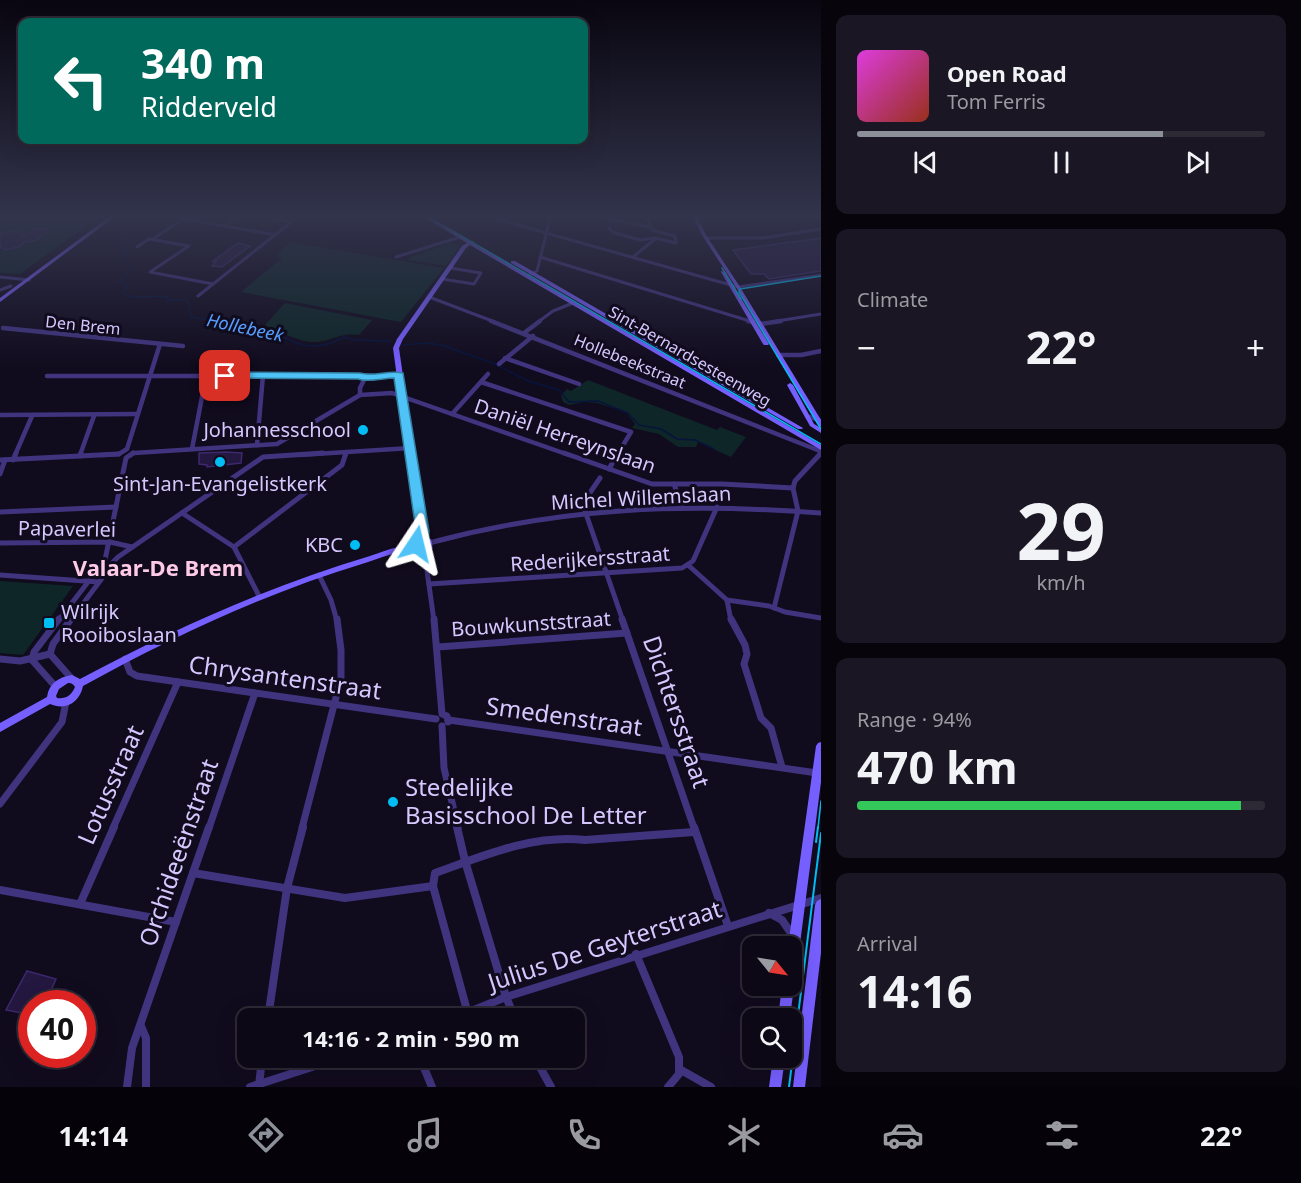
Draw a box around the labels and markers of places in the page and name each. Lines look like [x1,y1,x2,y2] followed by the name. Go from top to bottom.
[199,350,250,401] pin
[201,416,351,443] place label: Johannesschool
[356,423,370,437] marker: Johannesschool
[213,455,227,469] marker: Sint-Jan-Evangelistkerk
[113,470,327,497] place label: Sint-Jan-Evangelistkerk
[305,531,343,558] place label: KBC
[348,538,362,552] marker: KBC
[61,598,177,648] place label: Wilrijk Rooiboslaan
[42,616,56,630] marker: Wilrijk Rooiboslaan
[405,770,647,831] place label: Stedelijke Basisschool De Letter
[386,795,400,809] marker: Stedelijke Basisschool De Letter

